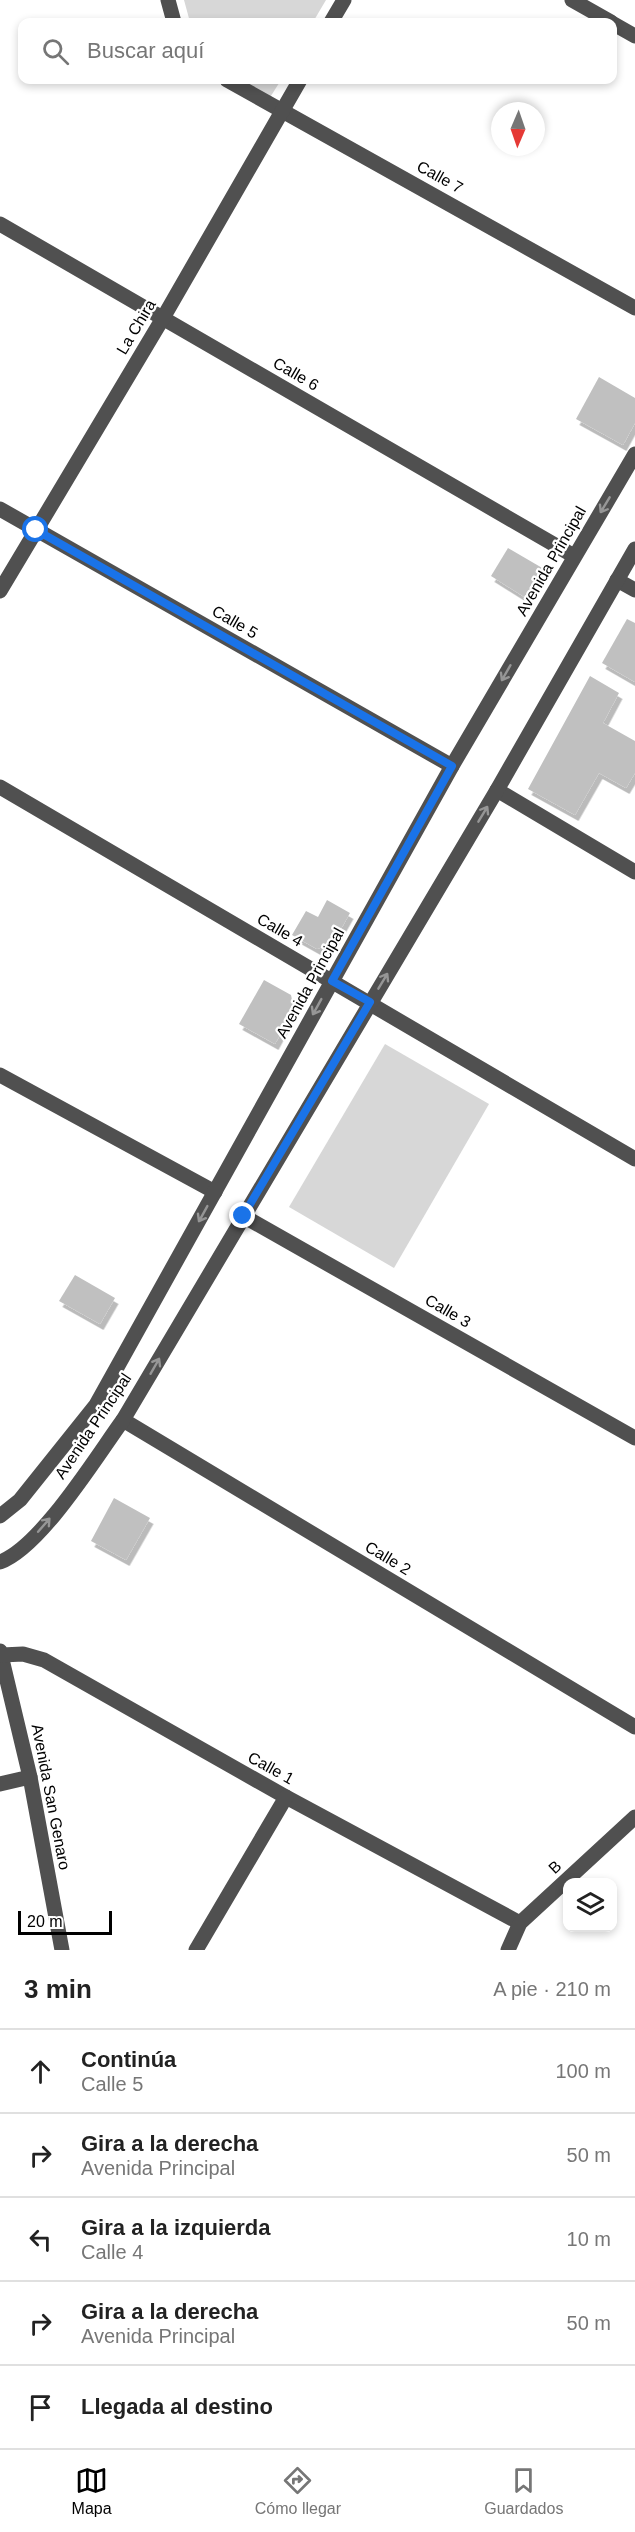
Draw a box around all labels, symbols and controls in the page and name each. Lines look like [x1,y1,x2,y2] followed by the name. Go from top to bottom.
[18,18,617,84] search box
[39,35,72,68] icon: search
[87,38,204,63] text: Buscar aquí
[491,102,545,156] north arrow
[414,157,466,197] street label: Calle 7
[113,297,159,357] street label: La Chira
[270,354,322,394] street label: Calle 6
[599,496,611,513] one-way arrow
[513,503,589,619] street label: Avenida Principal
[22,516,48,542] route start
[209,602,261,642] street label: Calle 5
[500,664,512,681] one-way arrow
[477,806,489,823] one-way arrow
[254,910,306,950] street label: Calle 4
[273,925,347,1041] street label: Avenida Principal
[377,973,389,990] one-way arrow
[311,998,323,1015] one-way arrow
[229,1202,255,1228] route end
[196,1205,208,1222] one-way arrow
[422,1291,474,1331] street label: Calle 3
[150,1358,162,1375] one-way arrow
[51,1370,135,1482] street label: Avenida Principal
[37,1518,51,1533] one-way arrow
[362,1538,414,1578] street label: Calle 2
[29,1723,74,1871] street label: Avenida San Genaro
[245,1748,297,1788] street label: Calle 1
[545,1857,565,1877] street label: B
[563,1878,617,1932] map controls
[563,1878,617,1932] button: layers
[18,1908,112,1936] scale bar
[27,1913,63,1930] text: 20 m
[24,1974,92,2004] text: 3 min
[493,1978,611,2000] text: A pie · 210 m
[81,2047,176,2072] text: Continúa
[24,2055,57,2088] icon: ahead
[555,2060,611,2082] text: 100 m
[81,2073,143,2095] text: Calle 5
[81,2131,258,2156] text: Gira a la derecha
[24,2139,57,2172] icon: right
[567,2144,611,2166] text: 50 m
[81,2157,235,2179] text: Avenida Principal
[81,2215,271,2240] text: Gira a la izquierda
[24,2223,57,2256] icon: left
[567,2228,611,2250] text: 10 m
[81,2241,143,2263] text: Calle 4
[81,2299,258,2324] text: Gira a la derecha
[24,2307,57,2340] icon: right
[567,2312,611,2334] text: 50 m
[81,2325,235,2347] text: Avenida Principal
[24,2391,57,2424] icon: arrive
[81,2394,273,2419] text: Llegada al destino
[72,2464,112,2518] tab: Mapa
[255,2464,341,2518] tab: Cómo llegar
[484,2464,563,2518] tab: Guardados

